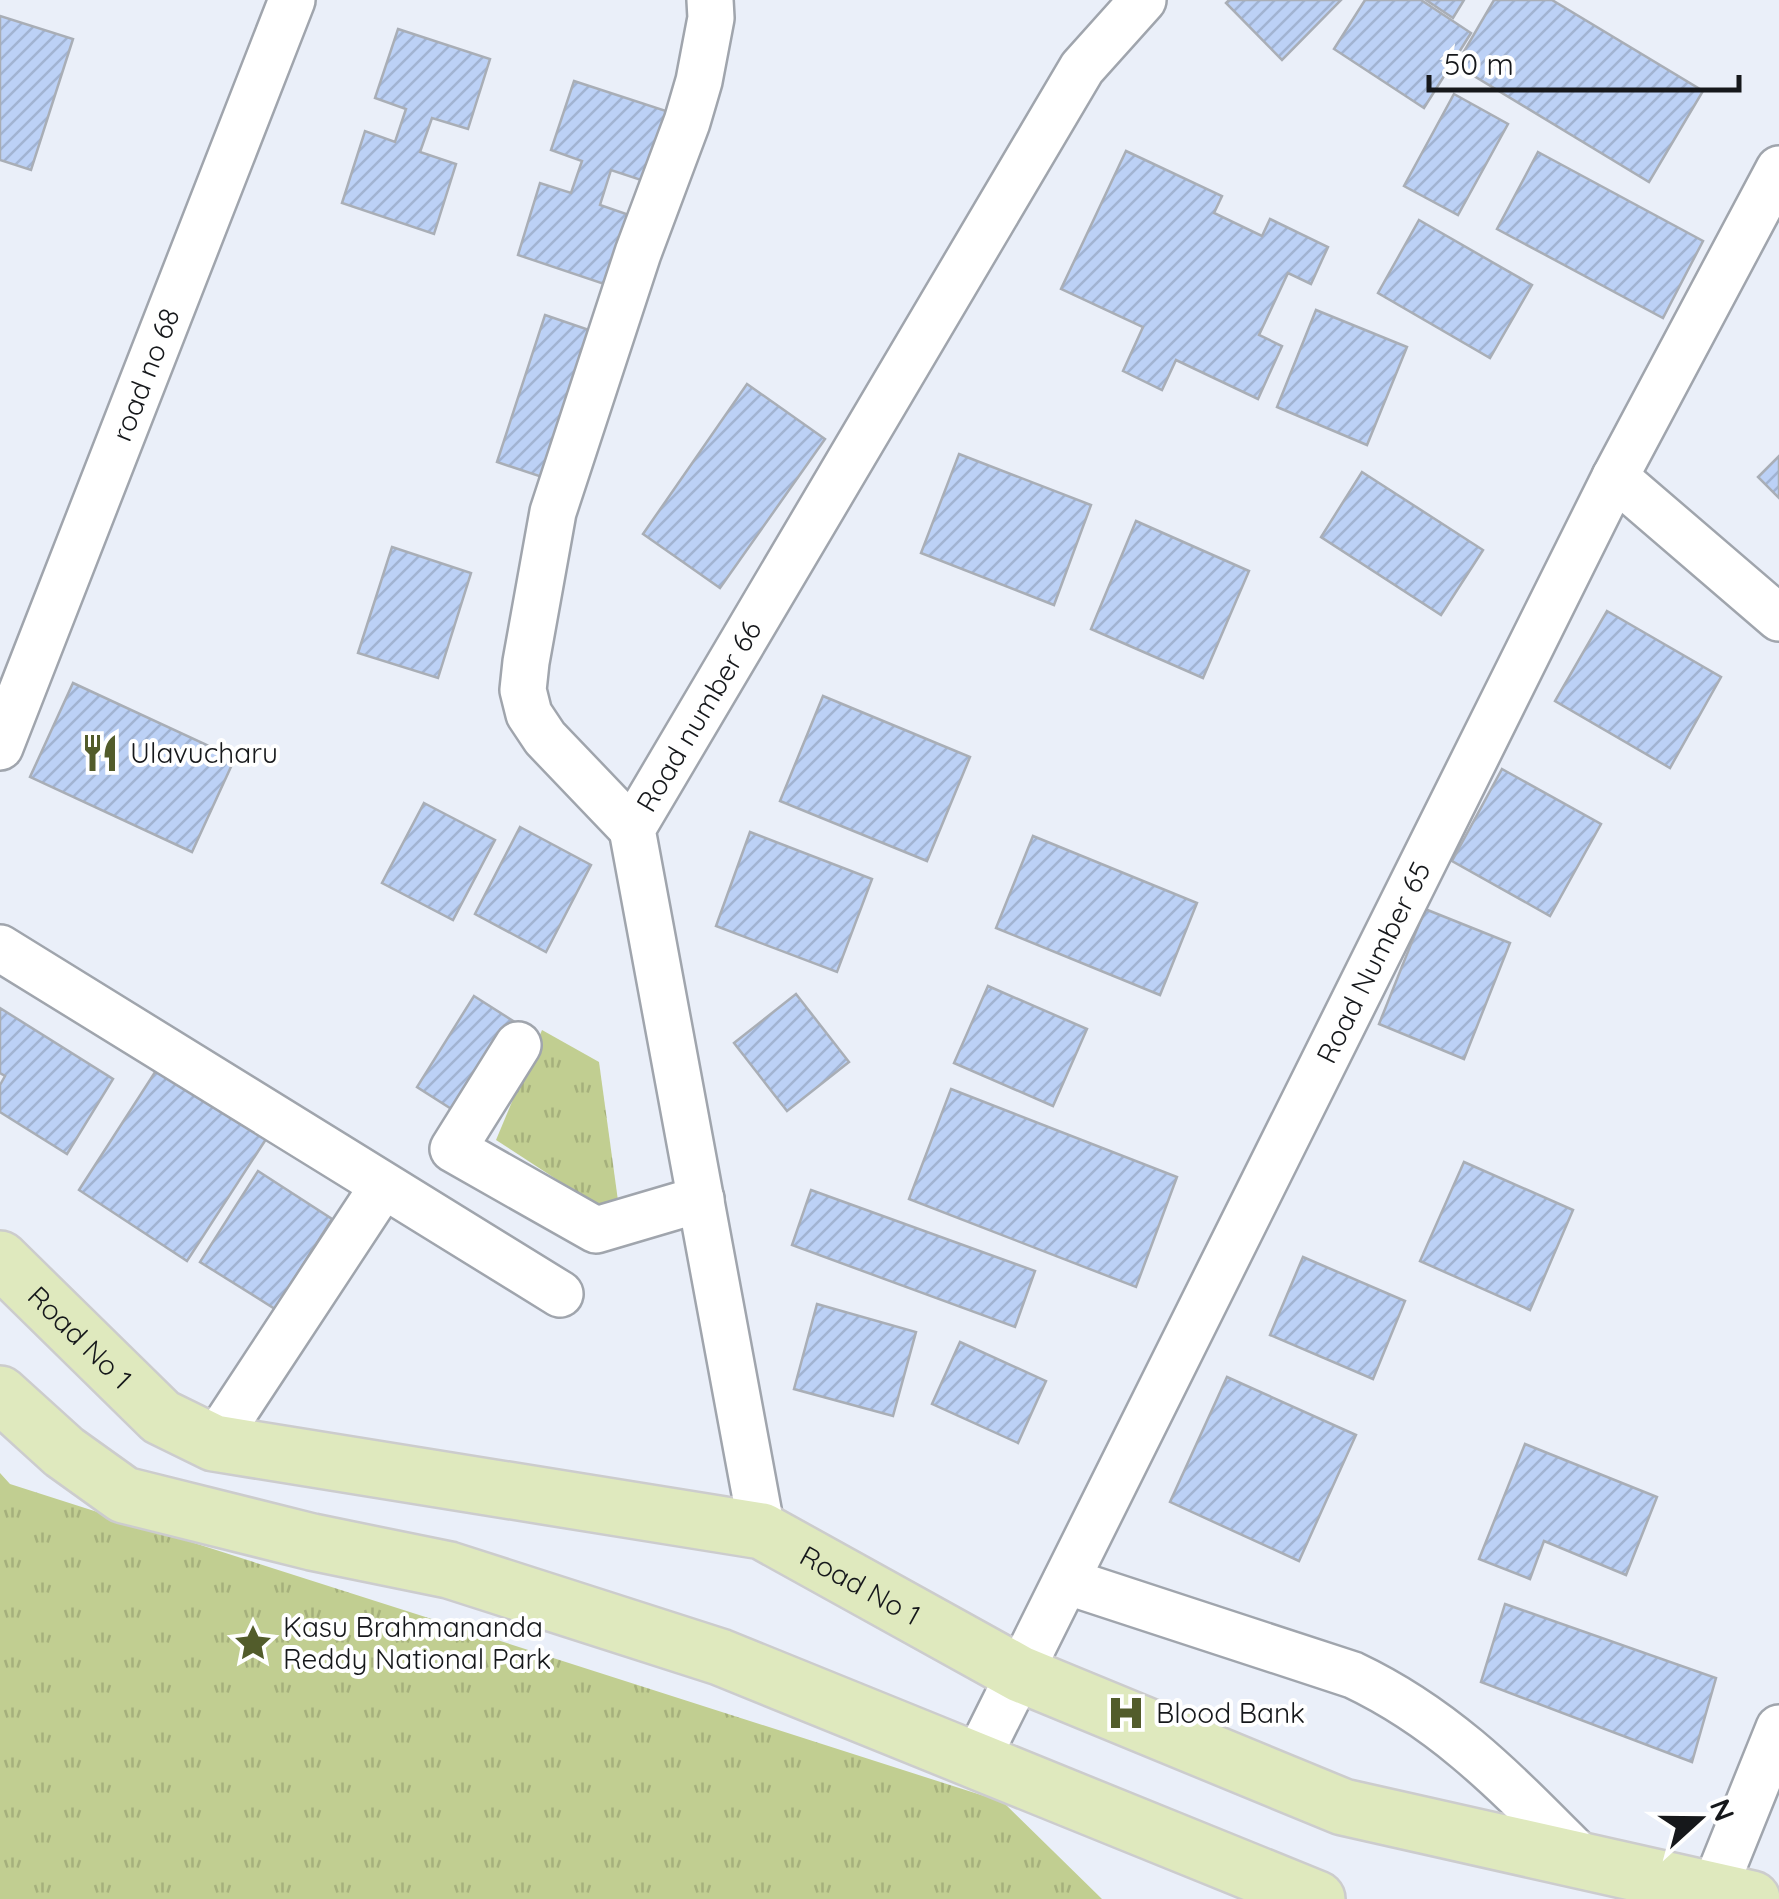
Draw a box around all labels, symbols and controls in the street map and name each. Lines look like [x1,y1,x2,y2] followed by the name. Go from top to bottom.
[1429,30,1739,92] scale bar
[1444,45,1514,83] text: 50 m
[103,303,187,446] street label: road no 68
[628,614,768,818] street label: Road number 66
[79,732,121,774] restaurant icon: Ulavucharu
[130,735,278,770] place label: Ulavucharu
[1308,856,1438,1069] street label: Road Number 65
[21,1278,140,1396] street label: Road No 1
[794,1538,927,1632] street label: Road No 1
[283,1609,551,1676] place label: Kasu Brahmananda Reddy National Park
[232,1622,274,1664] place icon: Kasu Brahmananda Reddy National Park
[1105,1692,1147,1734] hospital icon: Blood Bank
[1156,1695,1305,1730] place label: Blood Bank
[1649,1769,1749,1869] north arrow
[1703,1794,1743,1826] text: N

